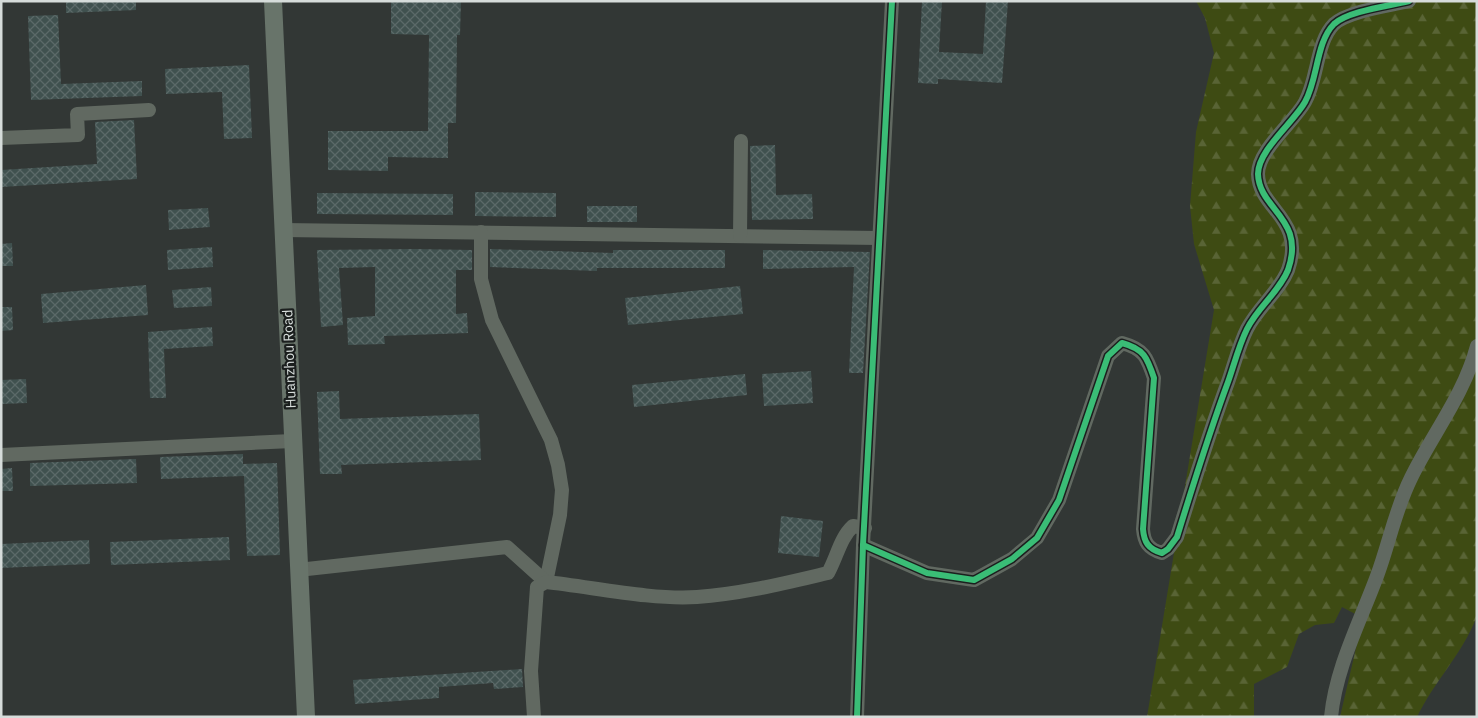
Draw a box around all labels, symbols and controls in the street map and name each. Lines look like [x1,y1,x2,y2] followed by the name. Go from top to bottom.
[278,309,300,409] street label: Huanzhou Road

